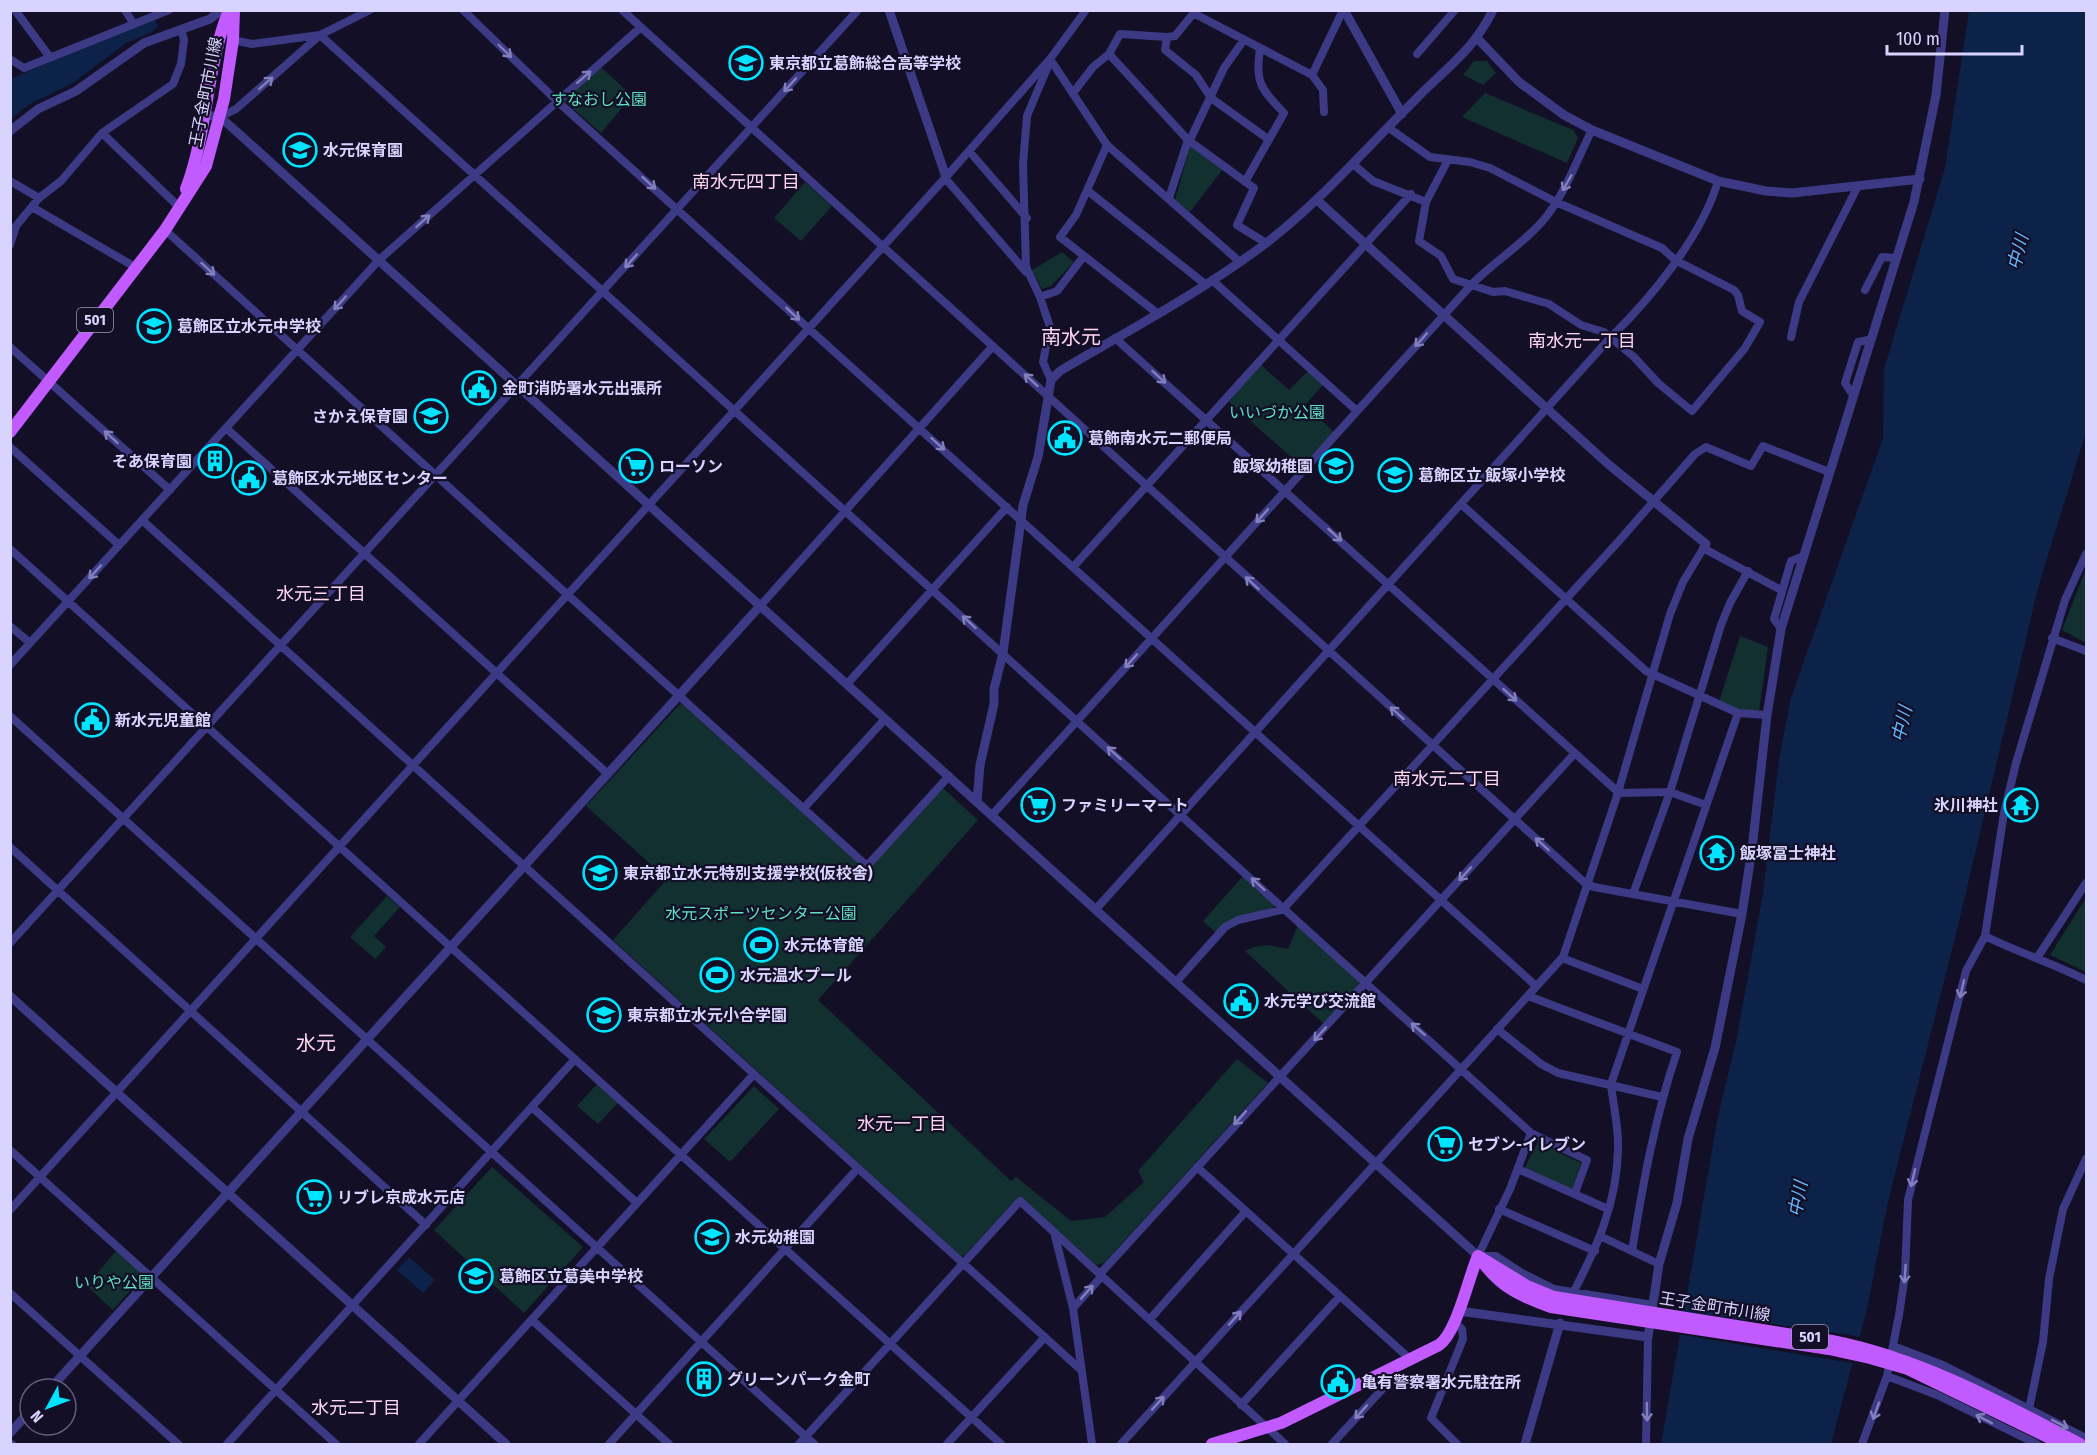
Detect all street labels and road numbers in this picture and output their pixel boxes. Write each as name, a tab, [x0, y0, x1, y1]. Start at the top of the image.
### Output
street label: 王子金町市川線	[185, 35, 226, 149]
road number: 501	[77, 308, 113, 332]
street label: 王子金町市川線	[1658, 1288, 1772, 1325]
road number: 501	[1792, 1325, 1828, 1349]

